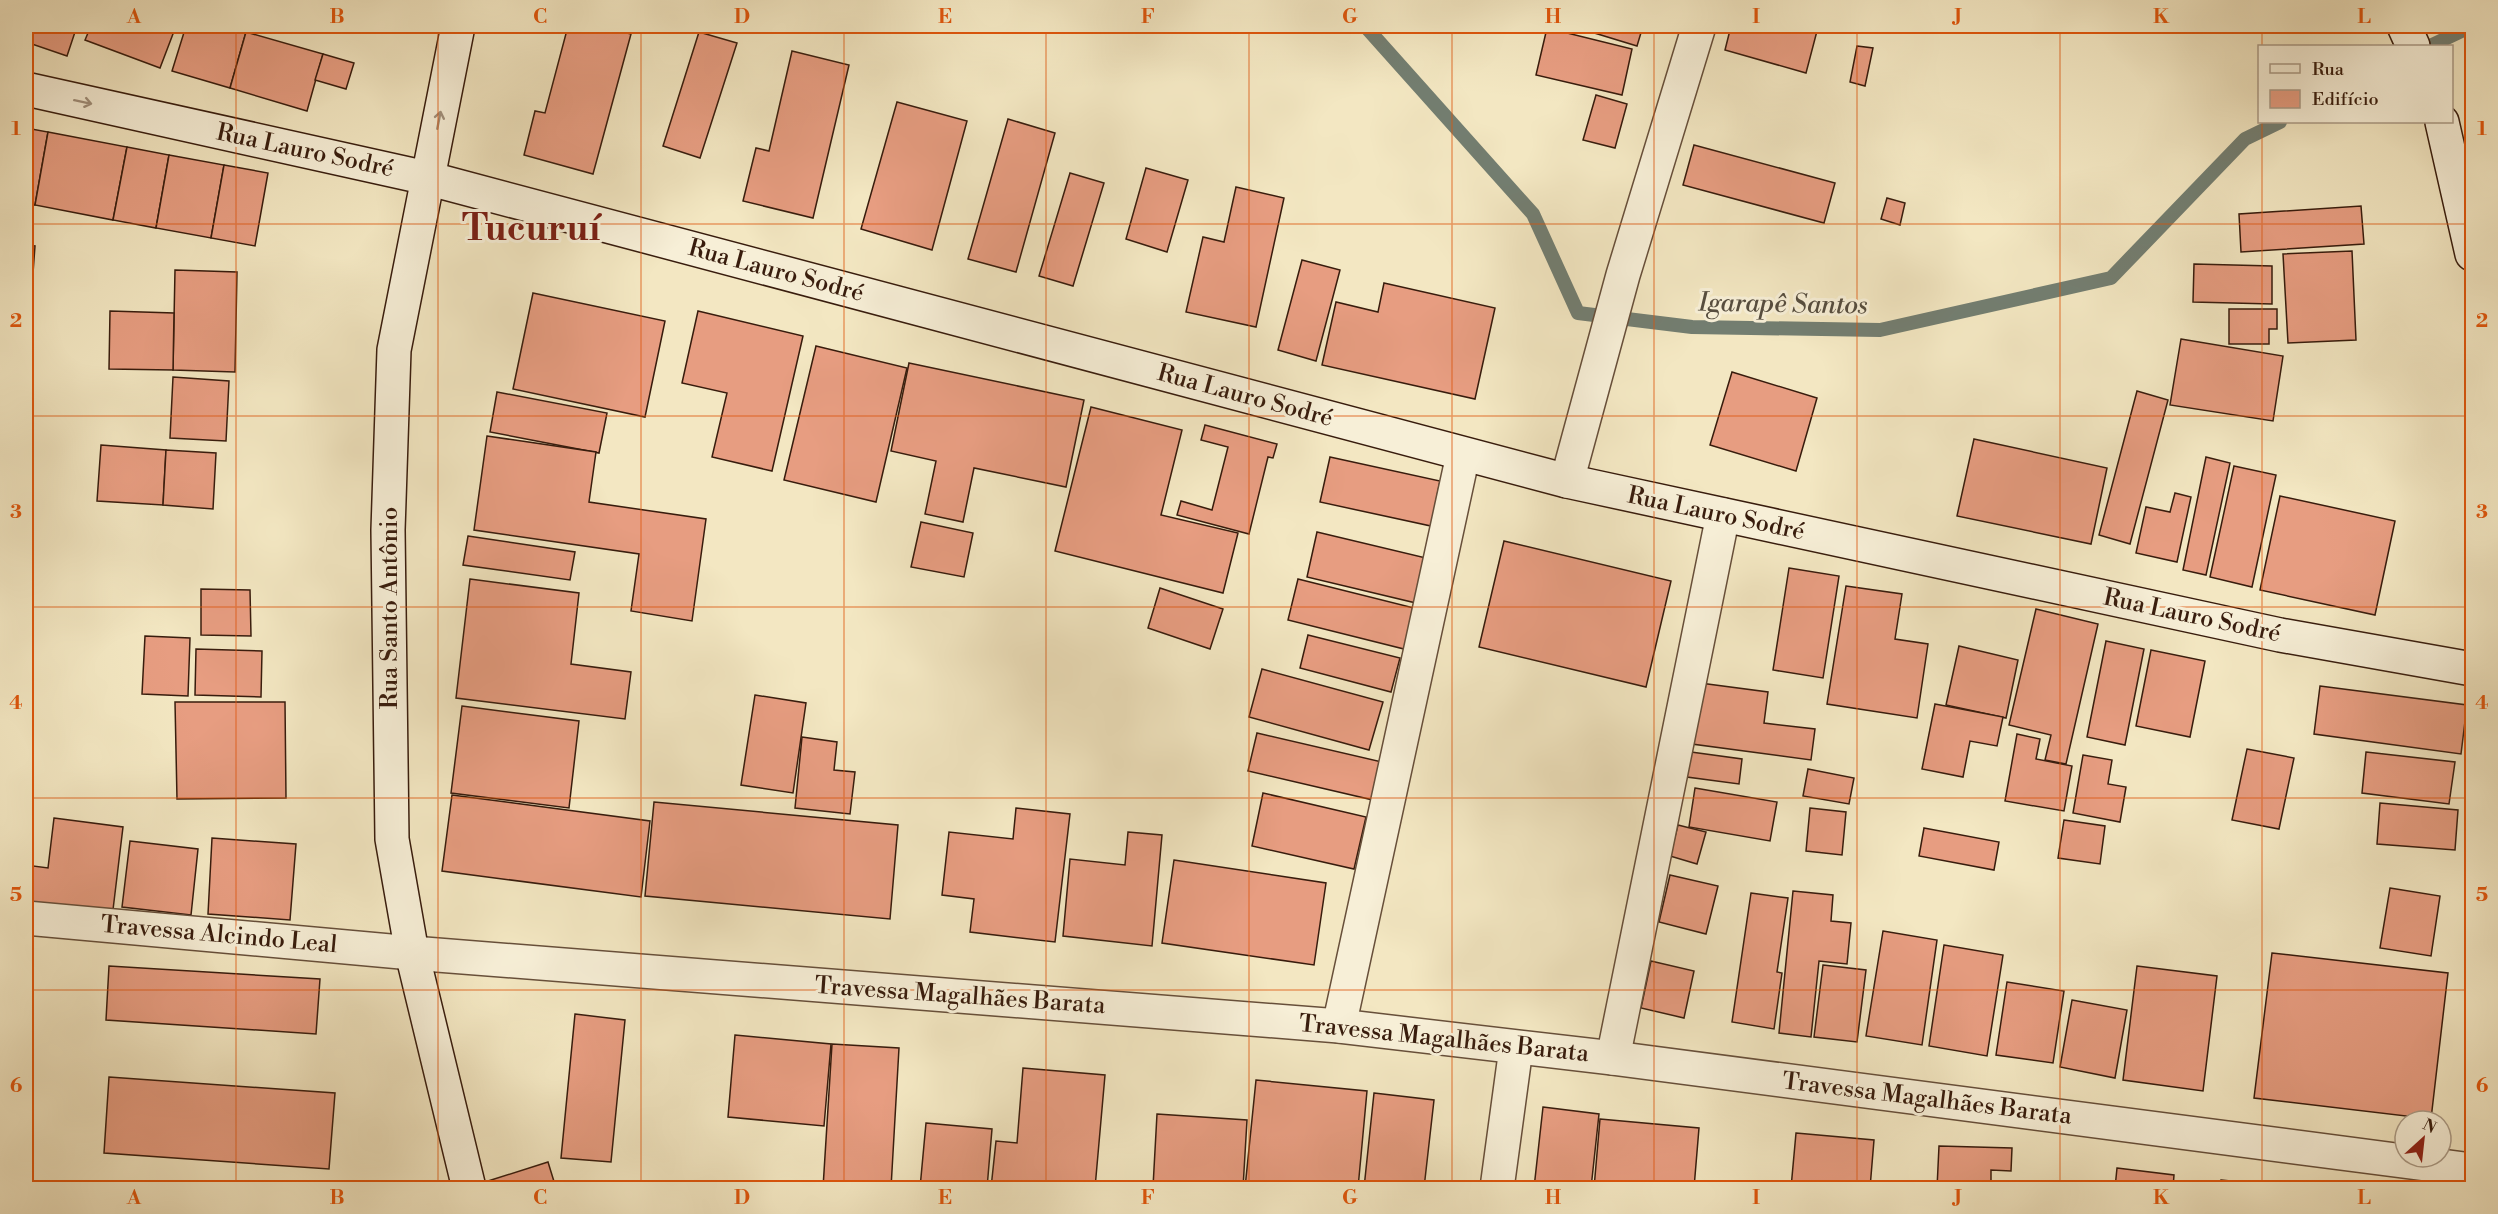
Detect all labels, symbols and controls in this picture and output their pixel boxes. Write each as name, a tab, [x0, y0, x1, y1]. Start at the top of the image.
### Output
text: A	[126, 5, 142, 30]
text: B	[329, 5, 345, 30]
text: C	[533, 5, 547, 30]
text: D	[734, 5, 750, 30]
text: E	[938, 5, 952, 30]
text: F	[1141, 5, 1155, 30]
text: G	[1342, 5, 1358, 30]
text: H	[1545, 5, 1562, 30]
text: I	[1752, 5, 1760, 30]
text: J	[1951, 5, 1962, 30]
text: K	[2153, 5, 2170, 30]
text: L	[2357, 5, 2371, 30]
legend	[2258, 45, 2453, 123]
text: Rua	[2312, 58, 2345, 81]
text: Edifício	[2312, 88, 2379, 111]
one-way arrow	[73, 96, 92, 108]
one-way arrow	[434, 111, 445, 131]
text: 1	[11, 117, 21, 142]
text: 1	[2477, 117, 2487, 142]
street label: Rua Lauro Sodré	[213, 118, 397, 184]
district label: Tucuruí	[462, 207, 603, 252]
street label: Rua Lauro Sodré	[685, 233, 867, 309]
water label: Igarapê Santos	[1697, 287, 1868, 321]
text: 2	[10, 309, 22, 334]
text: 2	[2476, 309, 2488, 334]
street label: Rua Lauro Sodré	[1154, 358, 1336, 434]
street label: Rua Lauro Sodré	[1624, 481, 1808, 547]
text: 3	[10, 500, 22, 525]
text: 3	[2476, 500, 2488, 525]
street label: Rua Santo Antônio	[375, 507, 405, 709]
street label: Rua Lauro Sodré	[2100, 583, 2284, 649]
text: 4	[9, 691, 23, 716]
text: 4	[2475, 691, 2489, 716]
text: 5	[10, 883, 22, 908]
text: 5	[2476, 883, 2488, 908]
street label: Travessa Alcindo Leal	[100, 910, 338, 960]
street label: Travessa Magalhães Barata	[814, 971, 1107, 1021]
street label: Travessa Magalhães Barata	[1298, 1009, 1591, 1069]
street label: Travessa Magalhães Barata	[1781, 1066, 2074, 1132]
text: 6	[10, 1074, 23, 1099]
text: 6	[2476, 1074, 2489, 1099]
north arrow	[2393, 1109, 2453, 1169]
text: N	[2419, 1115, 2440, 1138]
text: A	[126, 1186, 142, 1211]
text: B	[329, 1186, 345, 1211]
text: C	[533, 1186, 547, 1211]
text: D	[734, 1186, 750, 1211]
text: E	[938, 1186, 952, 1211]
text: F	[1141, 1186, 1155, 1211]
text: G	[1342, 1186, 1358, 1211]
text: H	[1545, 1186, 1562, 1211]
text: I	[1752, 1186, 1760, 1211]
text: J	[1951, 1186, 1962, 1211]
text: K	[2153, 1186, 2170, 1211]
text: L	[2357, 1186, 2371, 1211]

